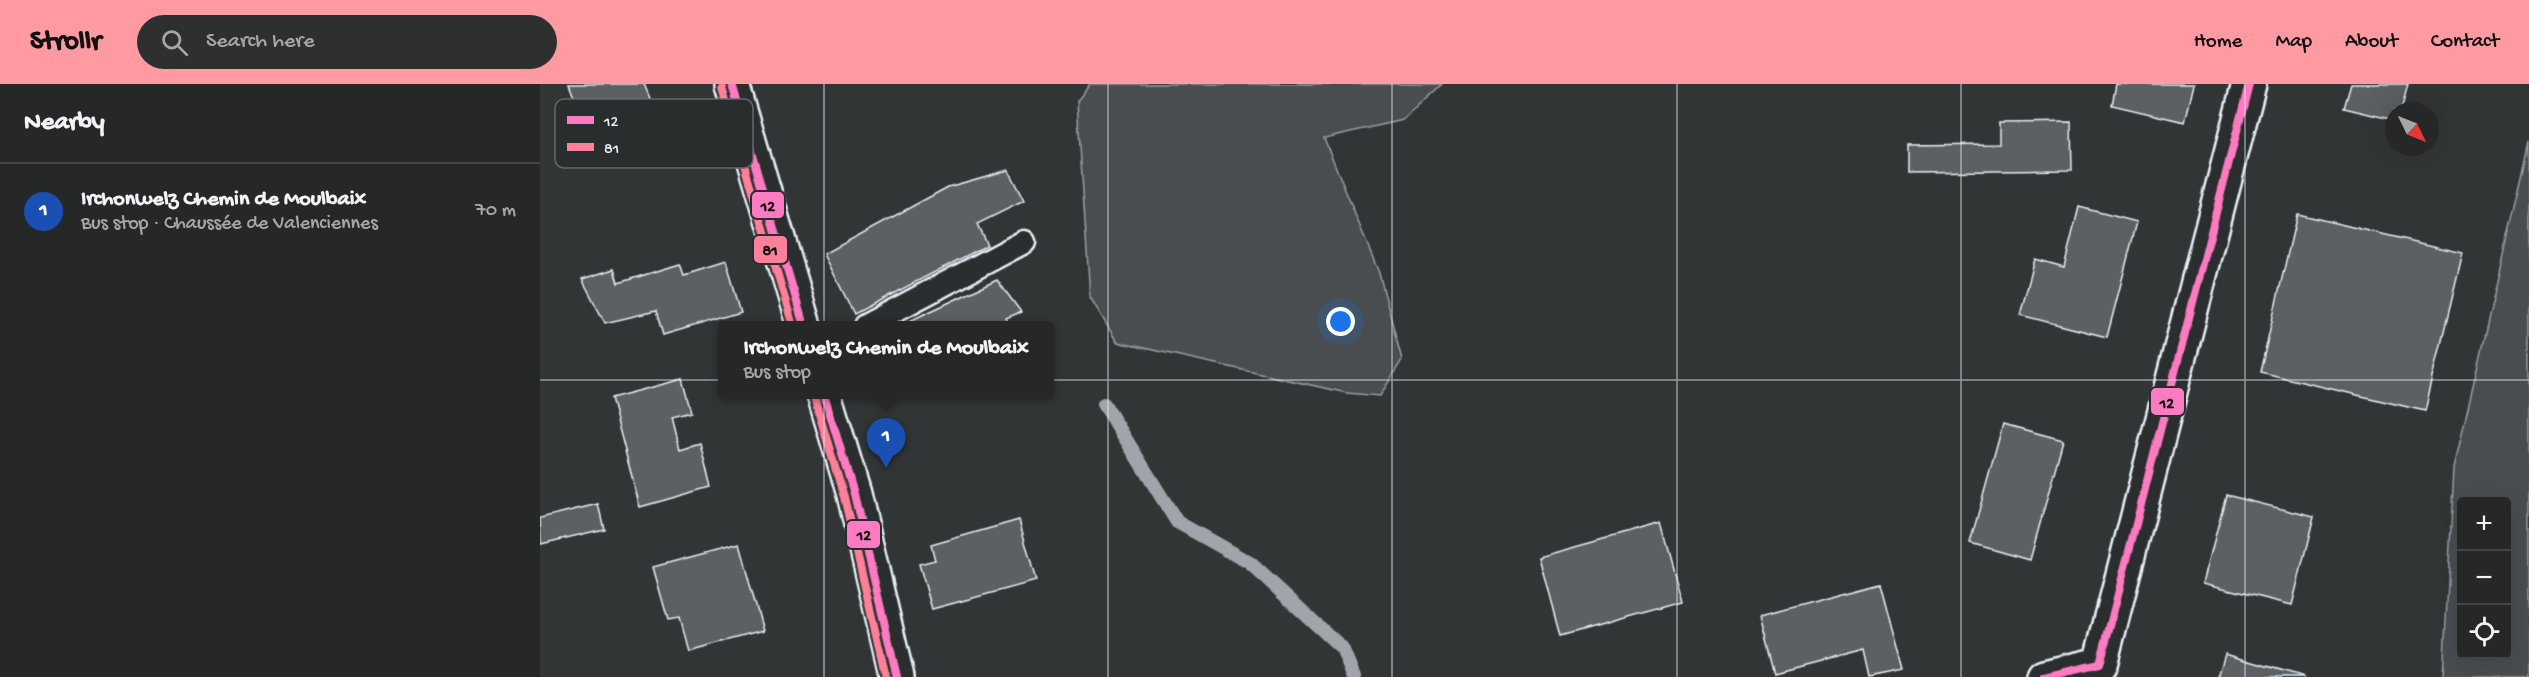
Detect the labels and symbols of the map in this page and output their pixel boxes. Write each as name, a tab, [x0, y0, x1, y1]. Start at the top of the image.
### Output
legend	[555, 99, 753, 168]
north arrow	[2385, 102, 2439, 156]
text: 12	[603, 114, 618, 133]
text: 81	[604, 141, 619, 160]
line badge: 12	[751, 191, 785, 219]
text: 12	[760, 199, 775, 218]
line badge: 81	[753, 235, 788, 264]
text: 81	[762, 243, 778, 262]
your location	[1326, 307, 1355, 336]
line badge: 12	[2150, 387, 2185, 416]
text: 12	[2159, 396, 2174, 415]
pin: 1	[866, 418, 906, 468]
line badge: 12	[846, 520, 881, 549]
text: 12	[856, 528, 871, 547]

